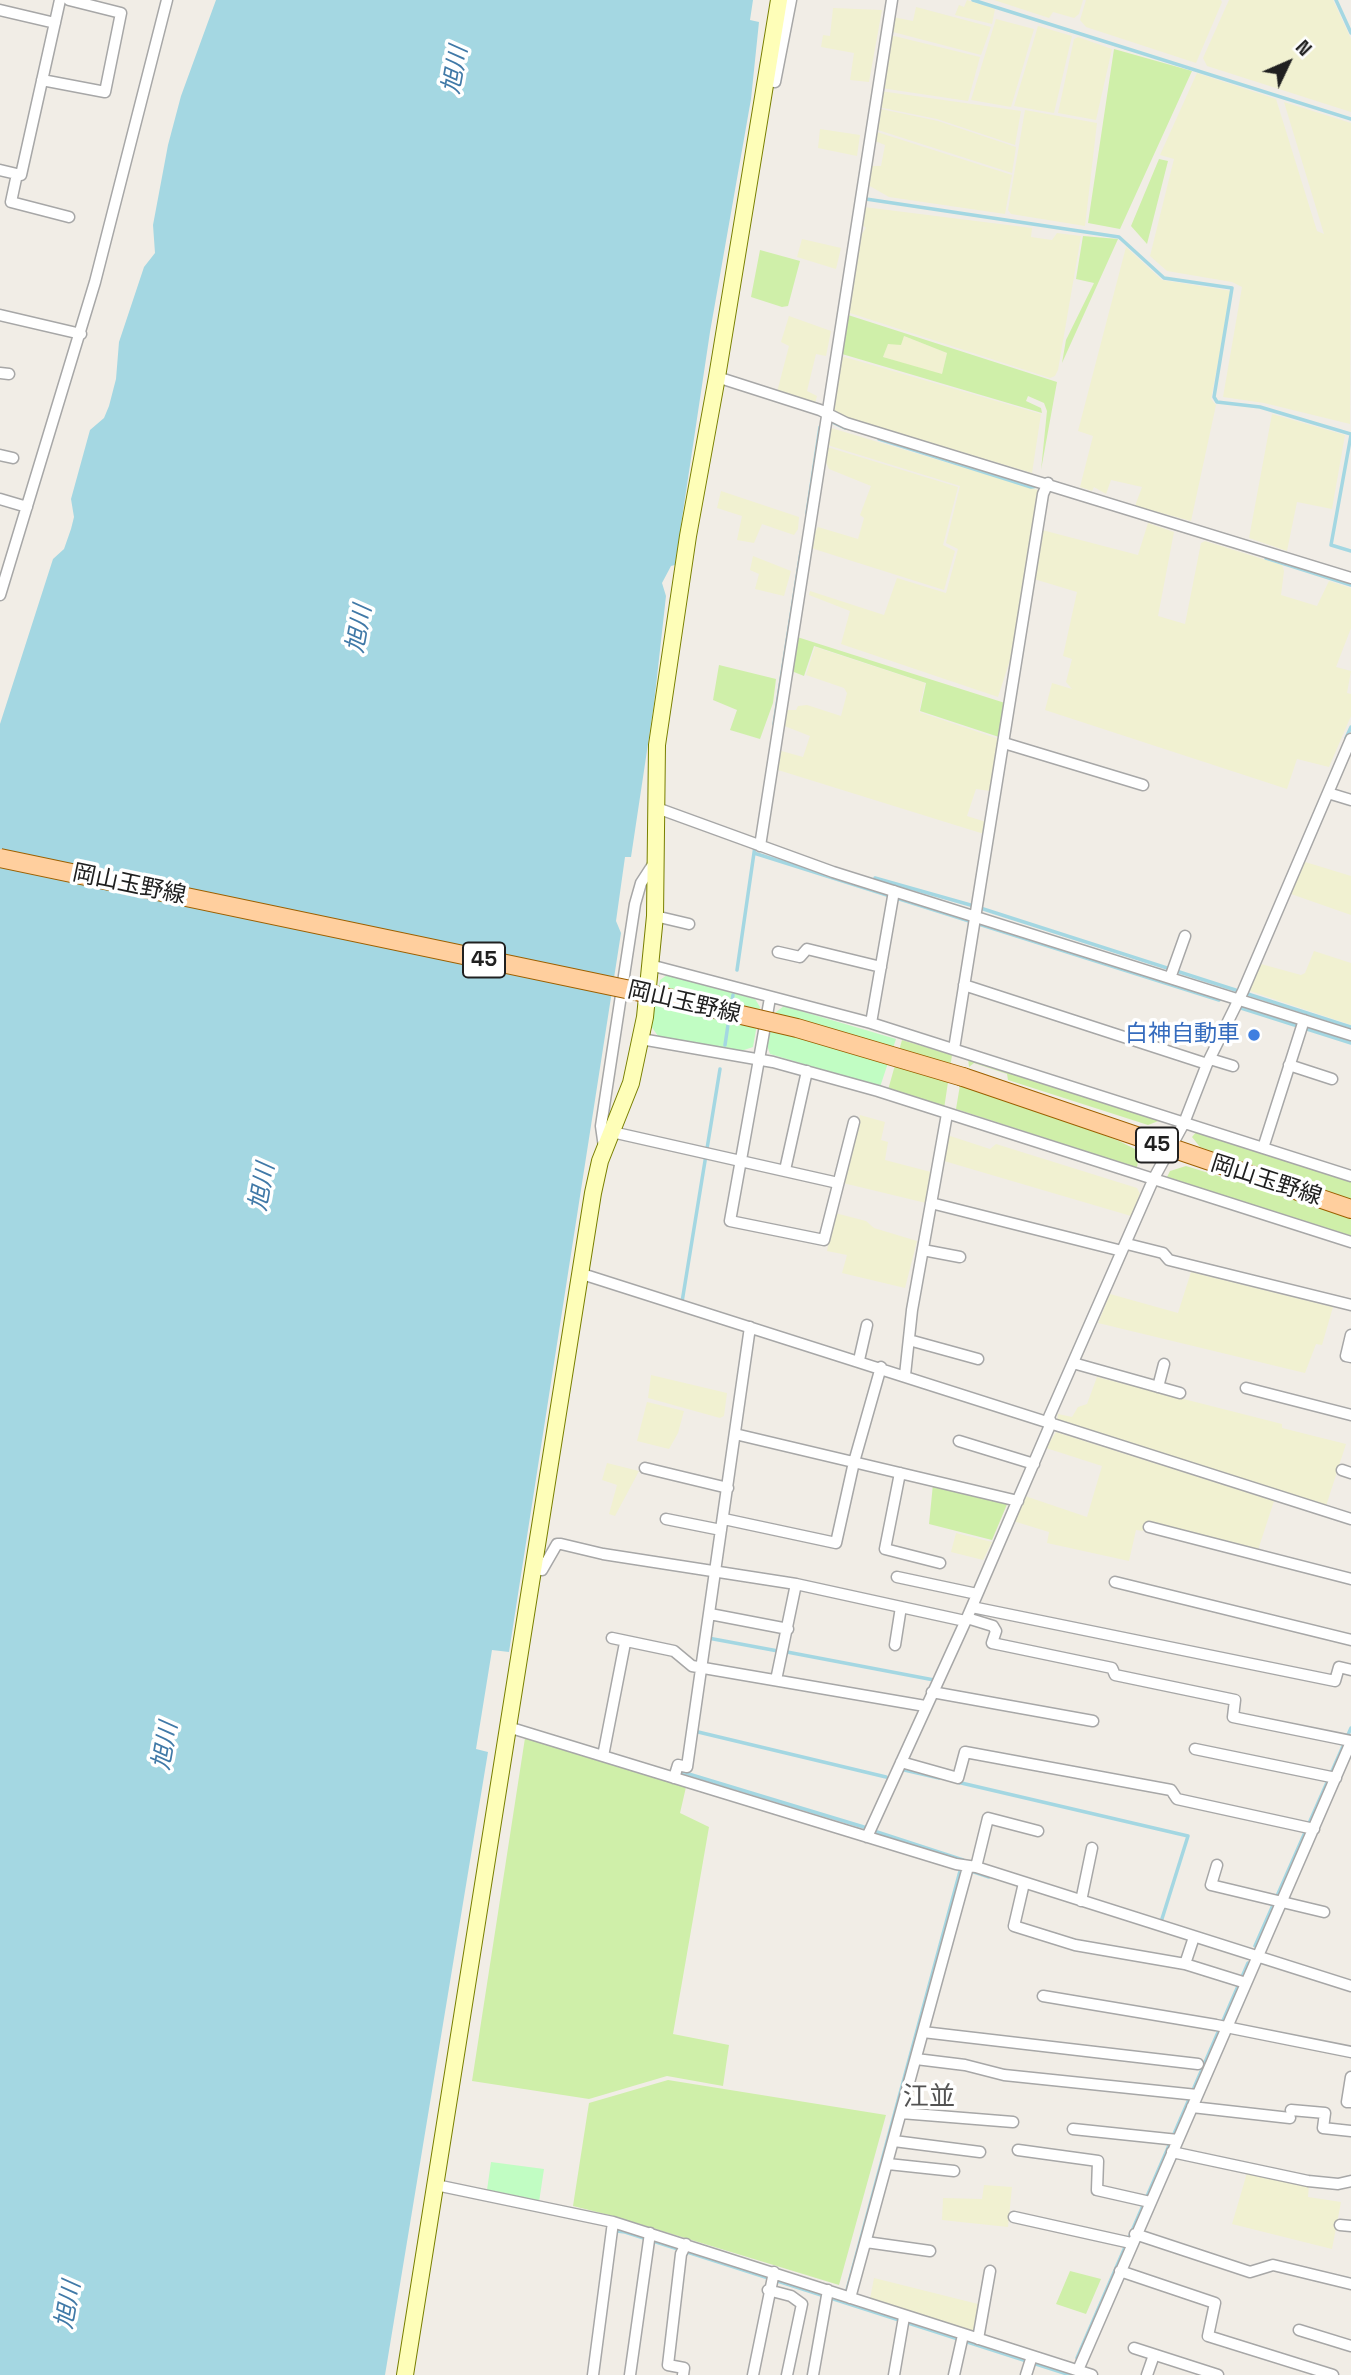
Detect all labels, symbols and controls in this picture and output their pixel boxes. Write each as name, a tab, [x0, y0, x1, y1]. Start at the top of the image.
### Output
north arrow	[1253, 28, 1323, 98]
text: N	[1290, 35, 1317, 61]
water label: 旭川	[438, 44, 474, 96]
water label: 旭川	[342, 603, 378, 655]
street label: 岡山玉野線	[70, 860, 188, 910]
road number: 45	[463, 942, 505, 978]
street label: 岡山玉野線	[625, 977, 743, 1029]
place label: 白神自動車	[1125, 1021, 1240, 1049]
marker: 白神自動車	[1246, 1027, 1262, 1043]
road number: 45	[1136, 1128, 1178, 1162]
street label: 岡山玉野線	[1207, 1150, 1325, 1212]
water label: 旭川	[245, 1161, 281, 1213]
water label: 旭川	[148, 1720, 184, 1772]
district label: 江並	[903, 2082, 955, 2114]
water label: 旭川	[51, 2279, 87, 2331]

